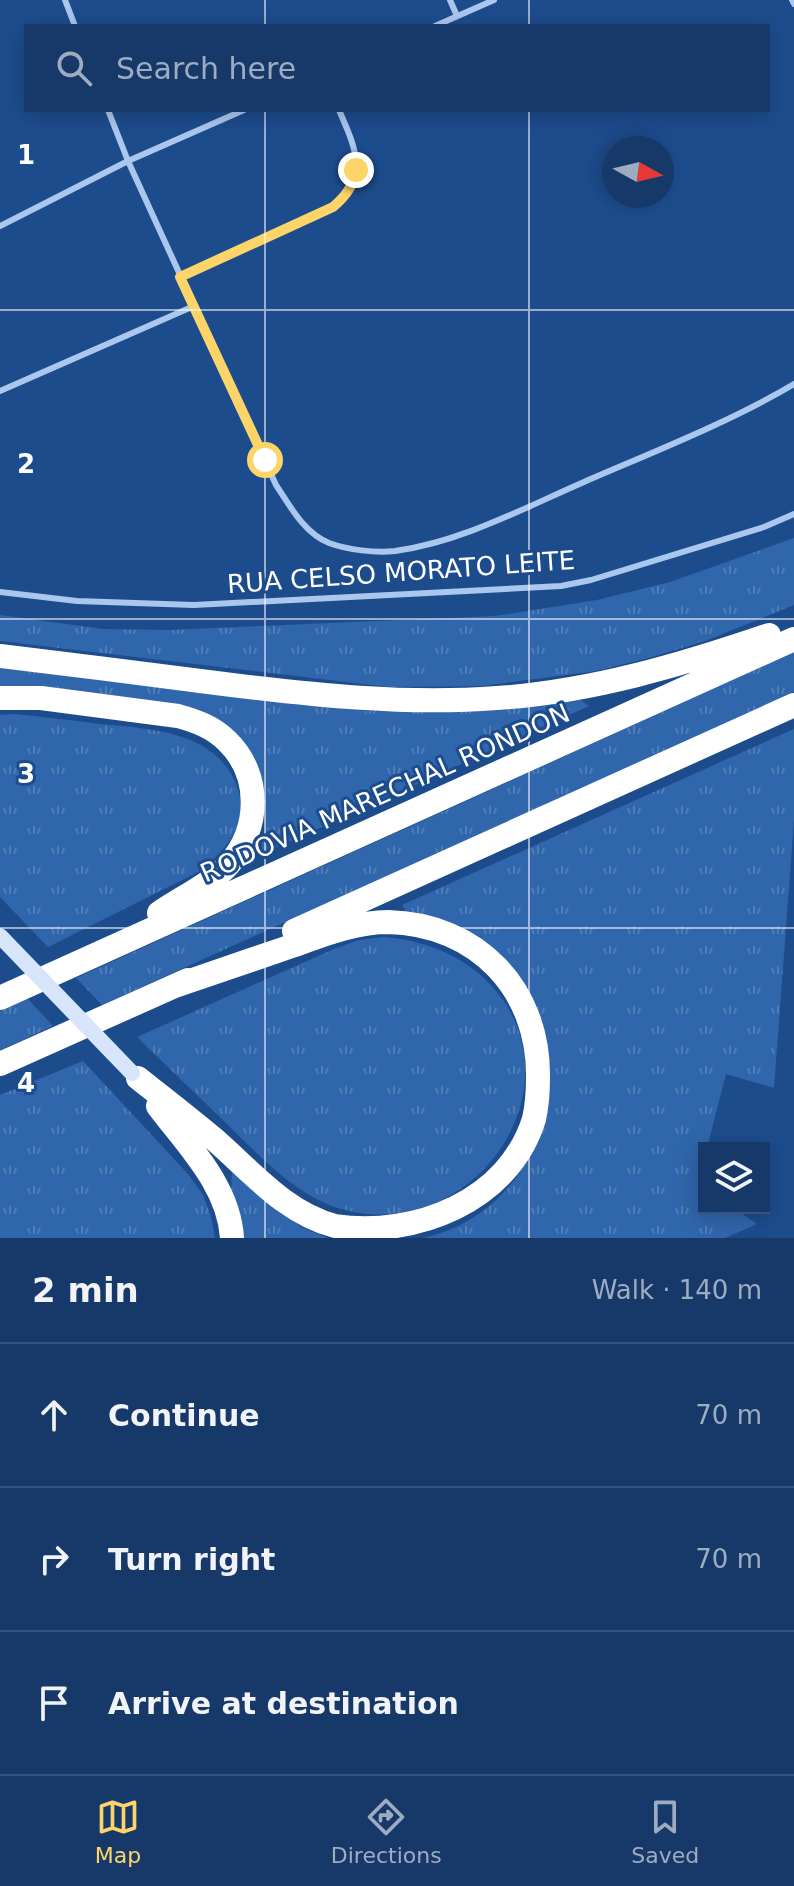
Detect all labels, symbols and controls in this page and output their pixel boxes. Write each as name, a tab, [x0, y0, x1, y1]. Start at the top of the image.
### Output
search box	[24, 24, 770, 112]
icon: search	[52, 46, 96, 90]
text: Search here	[116, 51, 296, 86]
north arrow	[602, 136, 674, 208]
text: 1	[17, 140, 35, 170]
route end	[338, 152, 374, 188]
route start	[247, 442, 283, 478]
text: 2	[17, 449, 35, 479]
street label: RUA CELSO MORATO LEITE	[226, 545, 576, 599]
street label: RODOVIA MARECHAL RONDON	[196, 698, 574, 888]
text: 3	[17, 759, 35, 789]
text: 4	[17, 1068, 35, 1098]
map controls	[698, 1142, 770, 1214]
button: layers	[698, 1142, 770, 1214]
text: 2 min	[32, 1270, 139, 1310]
text: Walk · 140 m	[592, 1275, 762, 1305]
icon: ahead	[32, 1393, 76, 1437]
text: Continue	[108, 1398, 260, 1433]
text: 70 m	[695, 1400, 762, 1430]
icon: right	[32, 1537, 76, 1581]
text: Turn right	[108, 1542, 275, 1577]
text: 70 m	[695, 1544, 762, 1574]
icon: arrive	[32, 1681, 76, 1725]
text: Arrive at destination	[108, 1686, 459, 1721]
tab: Map	[95, 1795, 141, 1868]
tab: Directions	[331, 1795, 442, 1868]
tab: Saved	[631, 1795, 699, 1868]

